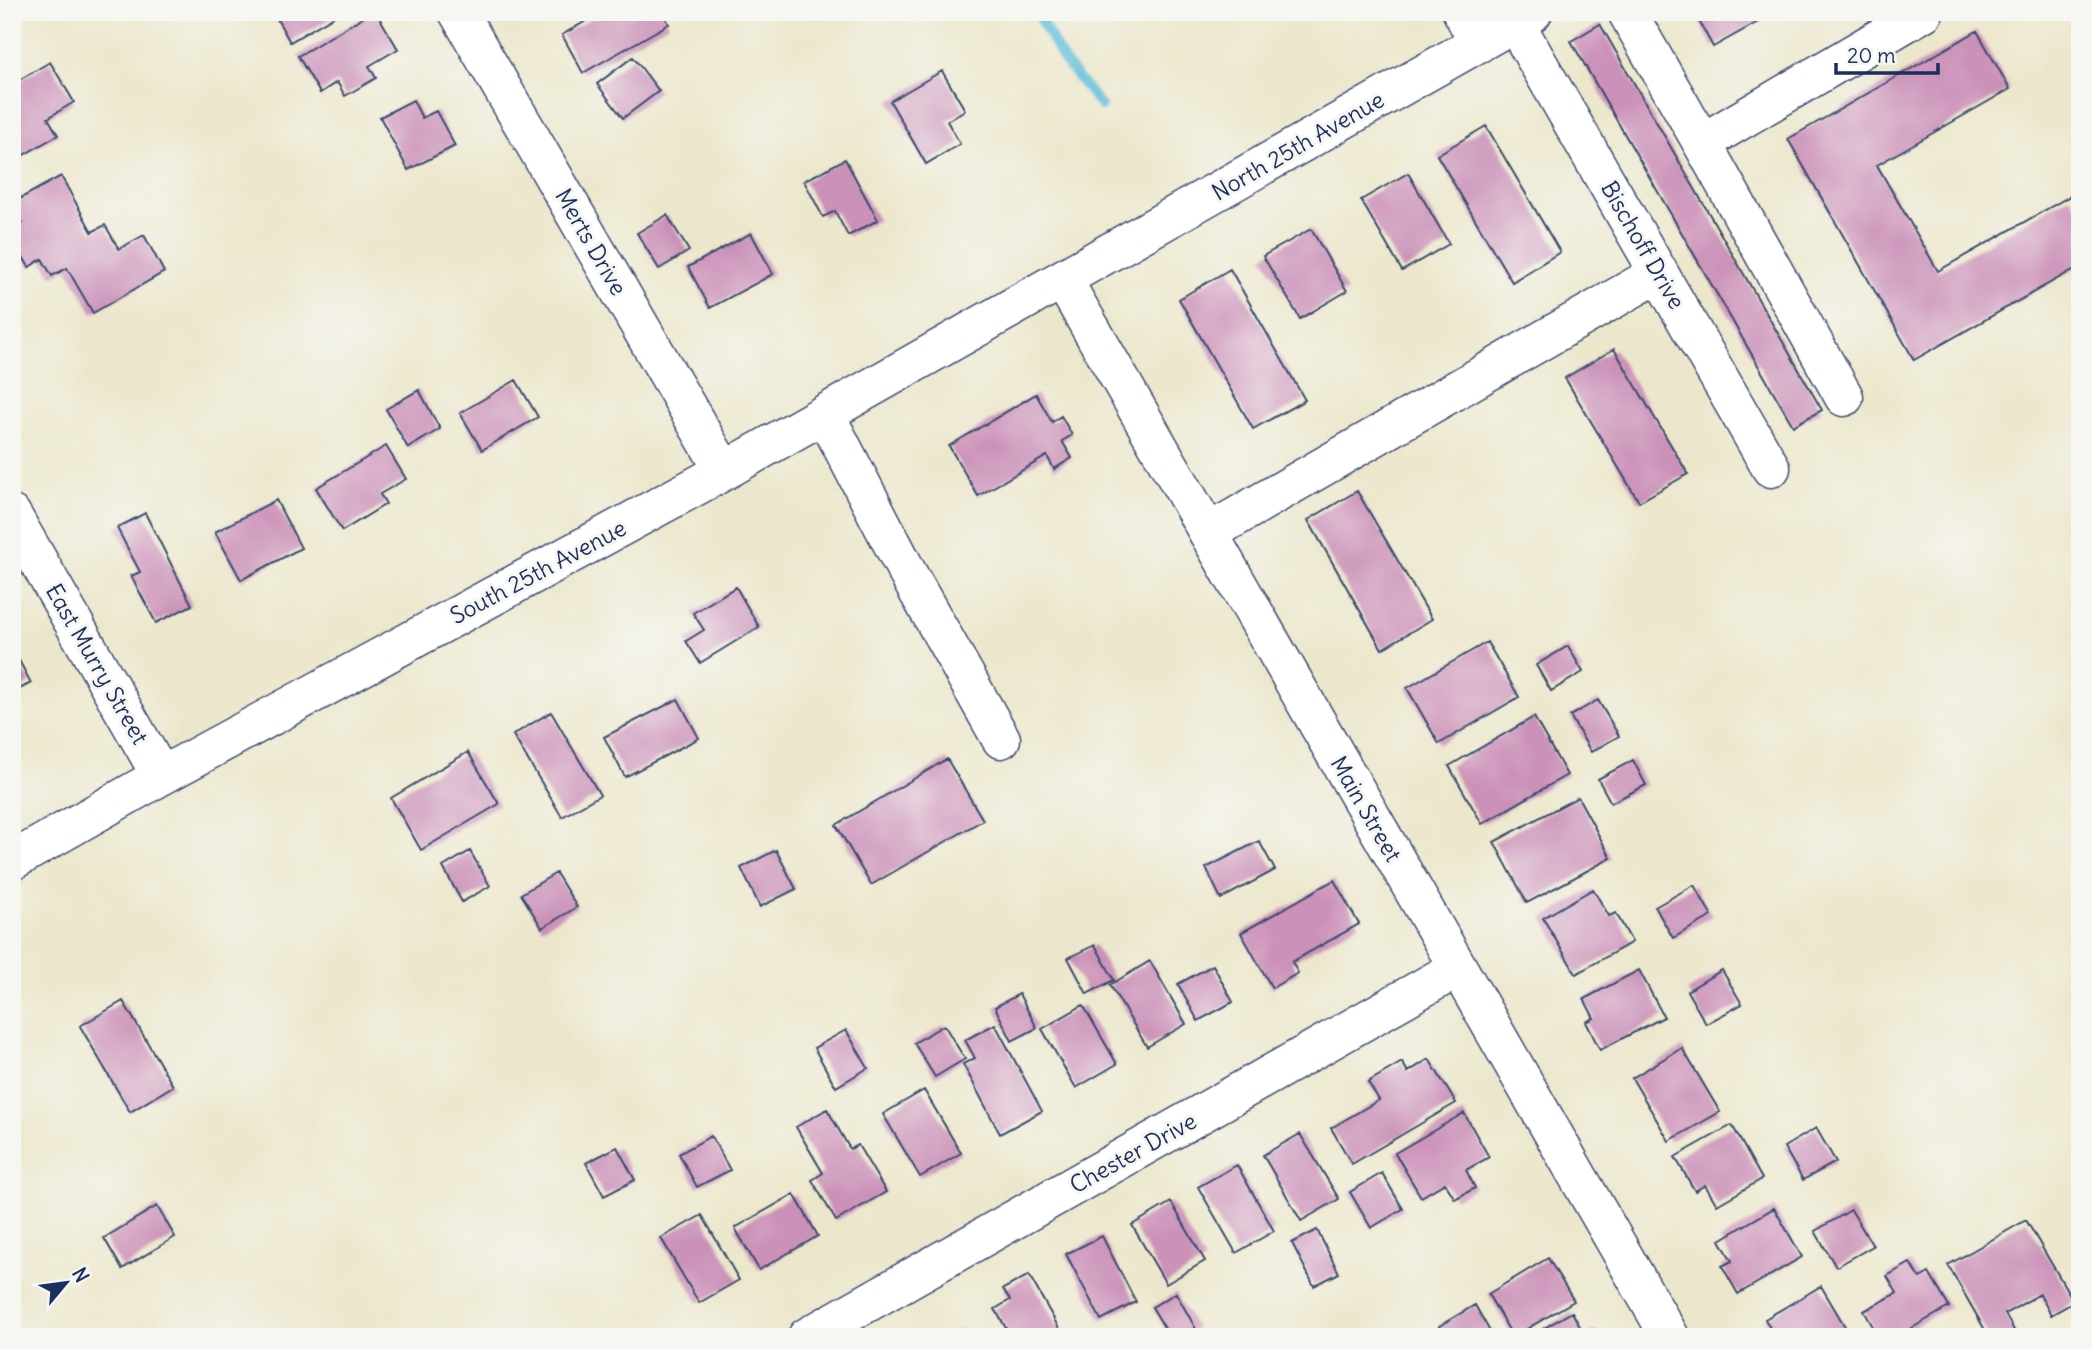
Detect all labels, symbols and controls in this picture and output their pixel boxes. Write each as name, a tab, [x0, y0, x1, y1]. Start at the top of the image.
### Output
scale bar	[1836, 32, 1938, 76]
text: 20 m	[1847, 42, 1896, 69]
street label: North 25th Avenue	[1207, 85, 1389, 207]
street label: Bischoff Drive	[1595, 175, 1692, 314]
street label: Merts Drive	[549, 183, 634, 300]
street label: South 25th Avenue	[445, 513, 631, 630]
street label: East Murry Street	[40, 578, 155, 749]
street label: Main Street	[1325, 751, 1408, 867]
street label: Chester Drive	[1064, 1106, 1201, 1199]
north arrow	[32, 1248, 102, 1318]
text: N	[67, 1263, 95, 1286]

